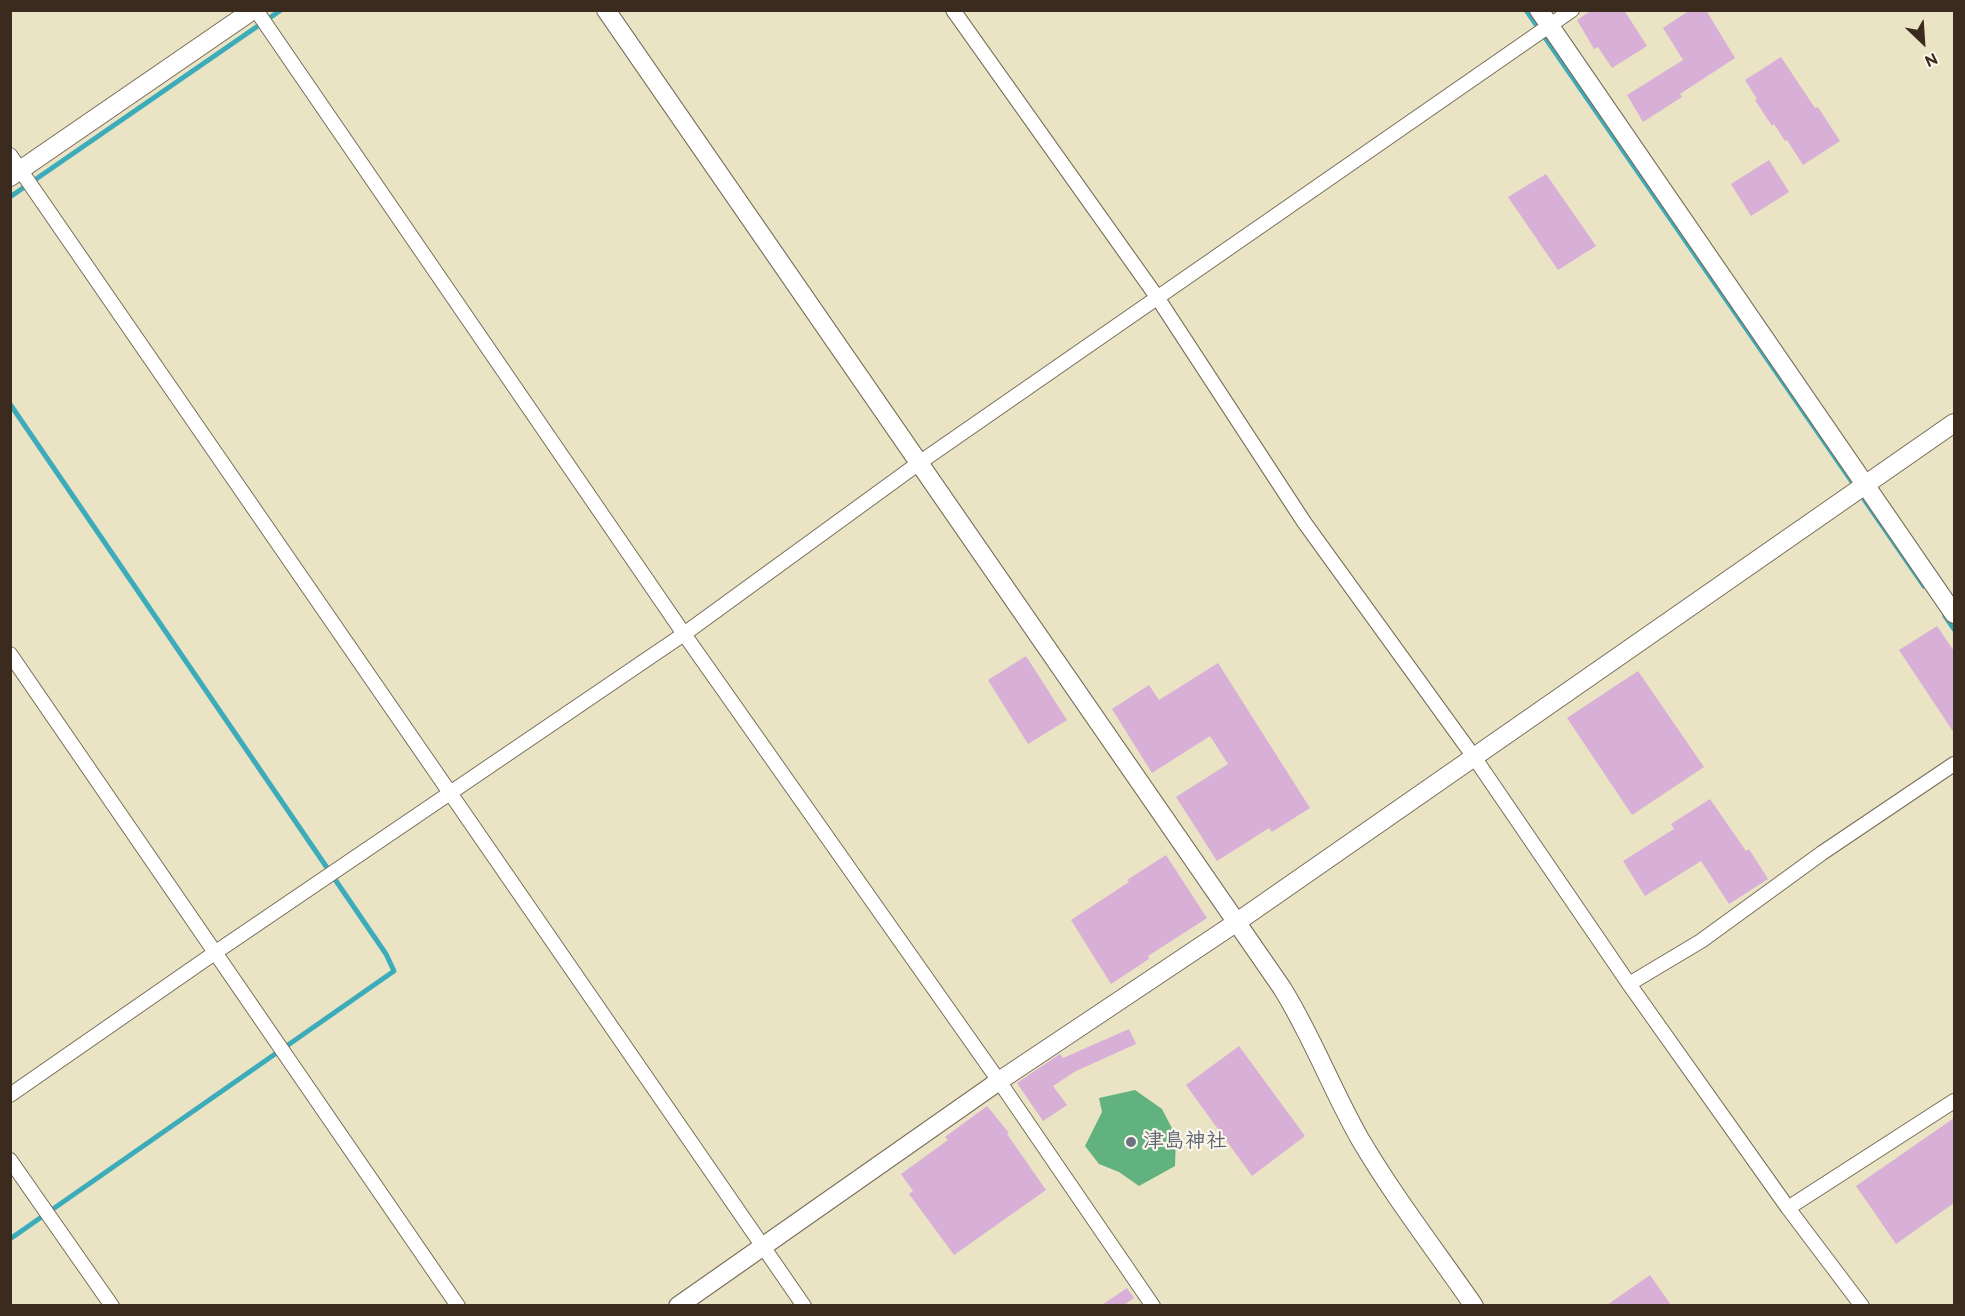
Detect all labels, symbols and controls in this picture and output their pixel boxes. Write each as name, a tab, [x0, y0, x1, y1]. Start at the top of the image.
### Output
north arrow	[1893, 12, 1953, 72]
text: N	[1921, 48, 1940, 70]
place label: 津島神社	[1143, 1129, 1227, 1155]
marker: 津島神社	[1124, 1135, 1138, 1149]

